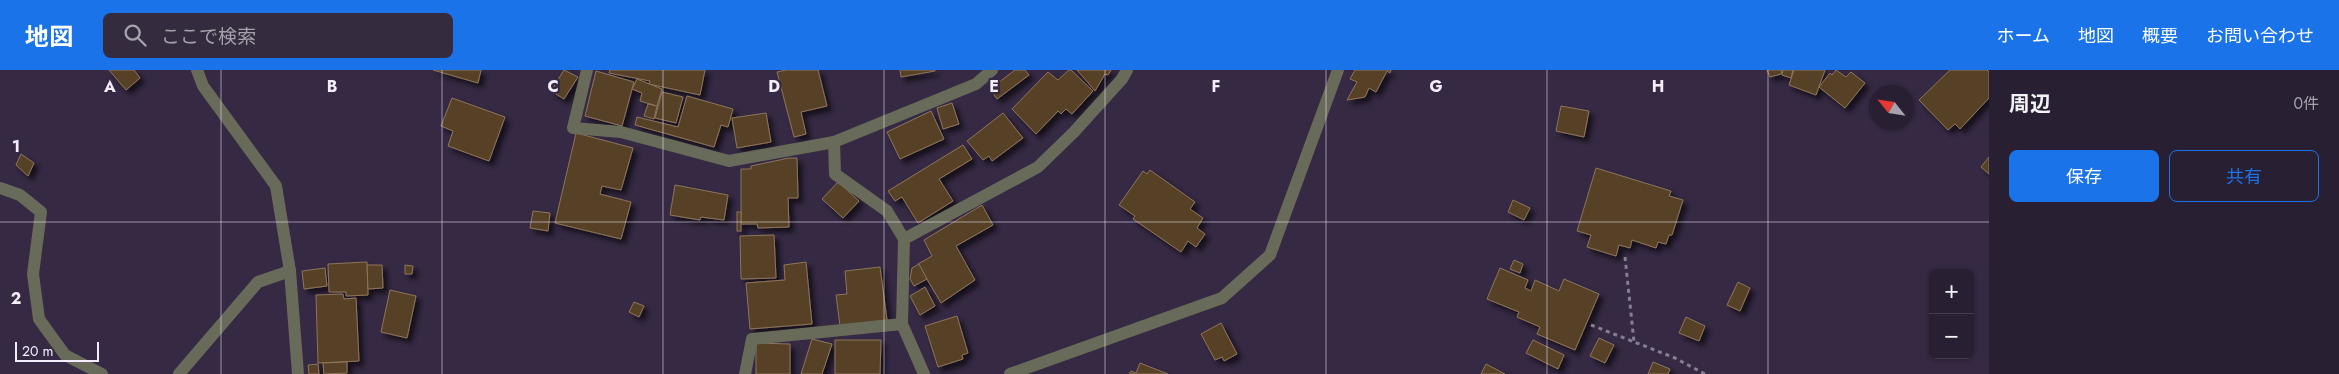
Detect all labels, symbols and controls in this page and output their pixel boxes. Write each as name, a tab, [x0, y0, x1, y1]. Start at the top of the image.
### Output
search box	[103, 13, 453, 58]
text: 地図	[25, 19, 73, 54]
icon: search	[121, 21, 149, 49]
text: ここで検索	[161, 23, 256, 50]
text: ホーム	[1997, 23, 2050, 49]
text: 地図	[2078, 23, 2114, 49]
text: 概要	[2142, 23, 2178, 49]
text: お問い合わせ	[2206, 23, 2314, 49]
text: A	[103, 75, 116, 98]
text: B	[327, 75, 337, 98]
text: C	[547, 75, 559, 98]
text: D	[768, 75, 780, 98]
text: E	[989, 75, 999, 98]
text: F	[1212, 75, 1220, 98]
text: G	[1429, 75, 1443, 98]
text: H	[1652, 75, 1664, 98]
north arrow	[1869, 85, 1914, 130]
text: 周辺	[2009, 89, 2051, 119]
text: 0件	[2293, 92, 2319, 115]
text: 1	[12, 135, 20, 158]
button: 保存	[2009, 150, 2159, 202]
button: 共有	[2169, 150, 2319, 202]
map controls	[1929, 269, 1974, 359]
button: +	[1929, 269, 1974, 314]
text: 2	[11, 287, 21, 310]
button: −	[1929, 314, 1974, 359]
scale bar	[15, 339, 99, 362]
text: 20 m	[22, 341, 54, 361]

